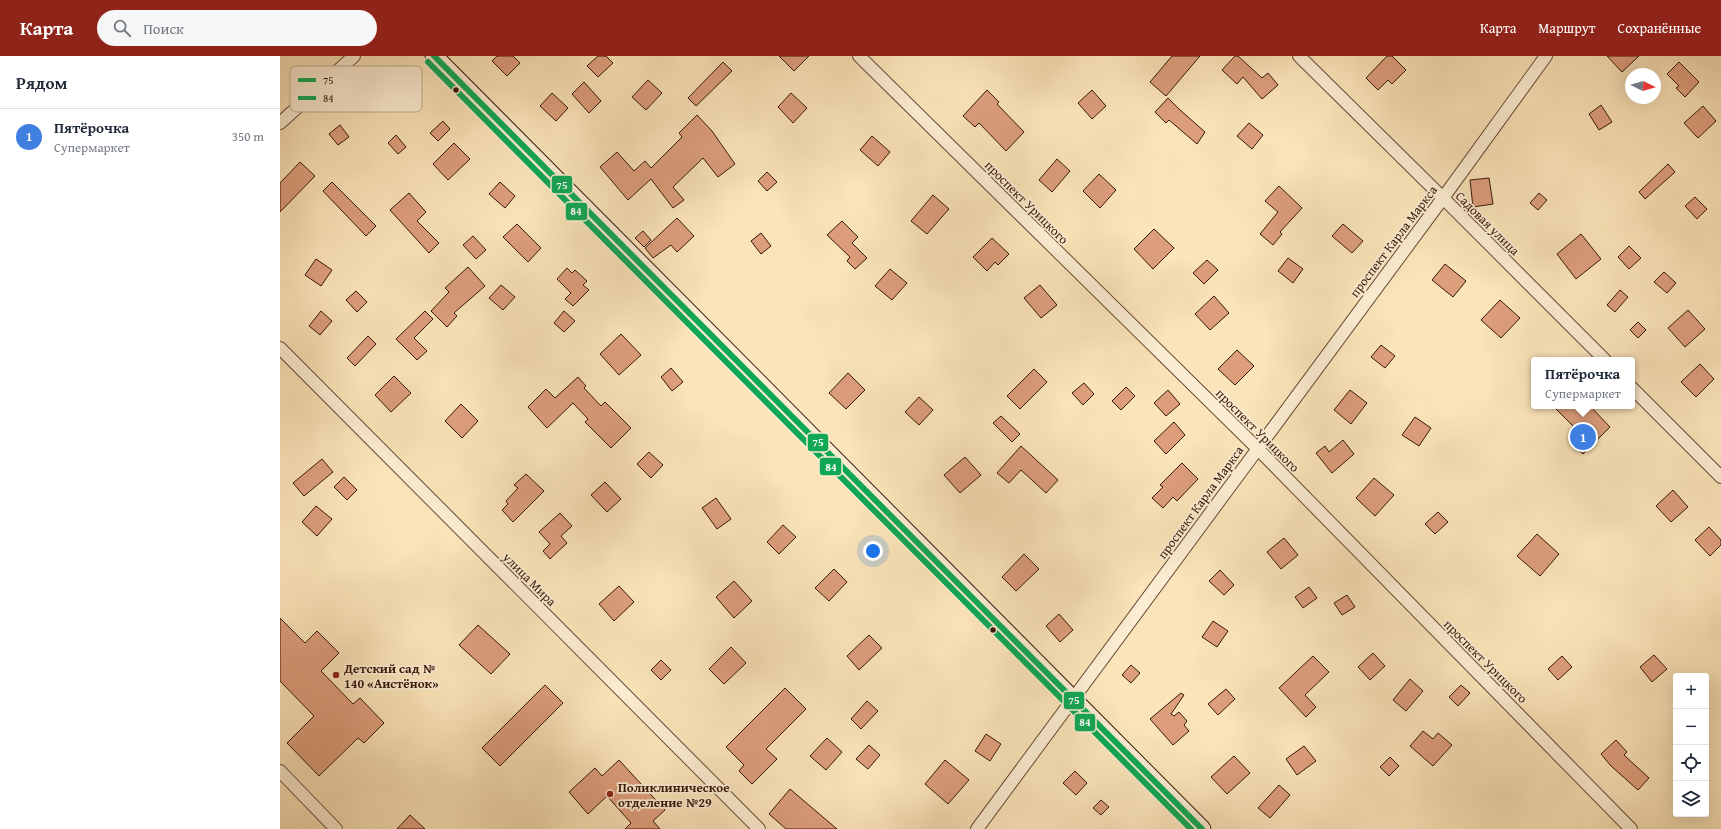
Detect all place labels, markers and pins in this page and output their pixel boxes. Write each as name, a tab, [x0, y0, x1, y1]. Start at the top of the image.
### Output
unlabelled marker	[451, 85, 461, 95]
pin: 1	[1570, 422, 1596, 452]
unlabelled marker	[988, 625, 998, 635]
place label: Детский сад № 140 «Аистёнок»	[343, 659, 439, 693]
marker: Детский сад № 140 «Аистёнок»	[331, 670, 341, 680]
place label: Поликлиническое отделение №29	[618, 778, 730, 812]
marker: Поликлиническое отделение №29	[605, 789, 615, 799]

